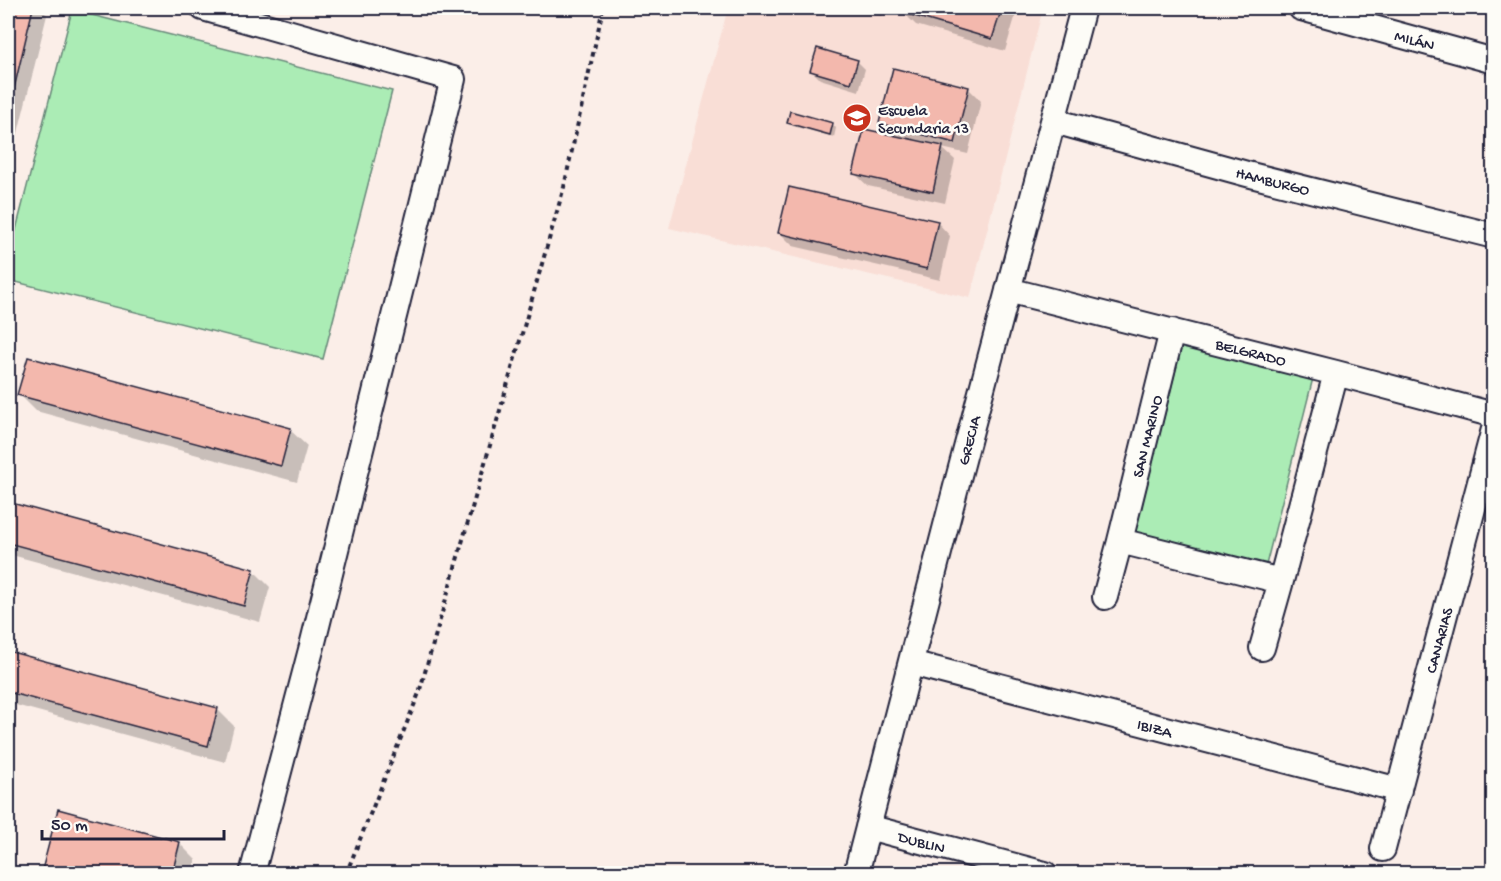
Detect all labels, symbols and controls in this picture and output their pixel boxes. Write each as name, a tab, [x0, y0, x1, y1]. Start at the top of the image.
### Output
street label: MILÁN	[1392, 27, 1436, 57]
school or university icon: Escuela Secundaria 13	[841, 102, 873, 134]
place label: Escuela Secundaria 13	[878, 103, 969, 140]
street label: HAMBURGO	[1233, 165, 1311, 202]
street label: BELGRADO	[1212, 336, 1288, 372]
street label: SAN MARINO	[1130, 393, 1169, 480]
street label: GRECIA	[956, 413, 987, 468]
street label: CANARIAS	[1424, 605, 1459, 676]
street label: IBIZA	[1134, 717, 1175, 745]
scale bar	[42, 803, 224, 841]
text: 50 m	[51, 816, 88, 837]
street label: DUBLIN	[894, 829, 947, 860]

